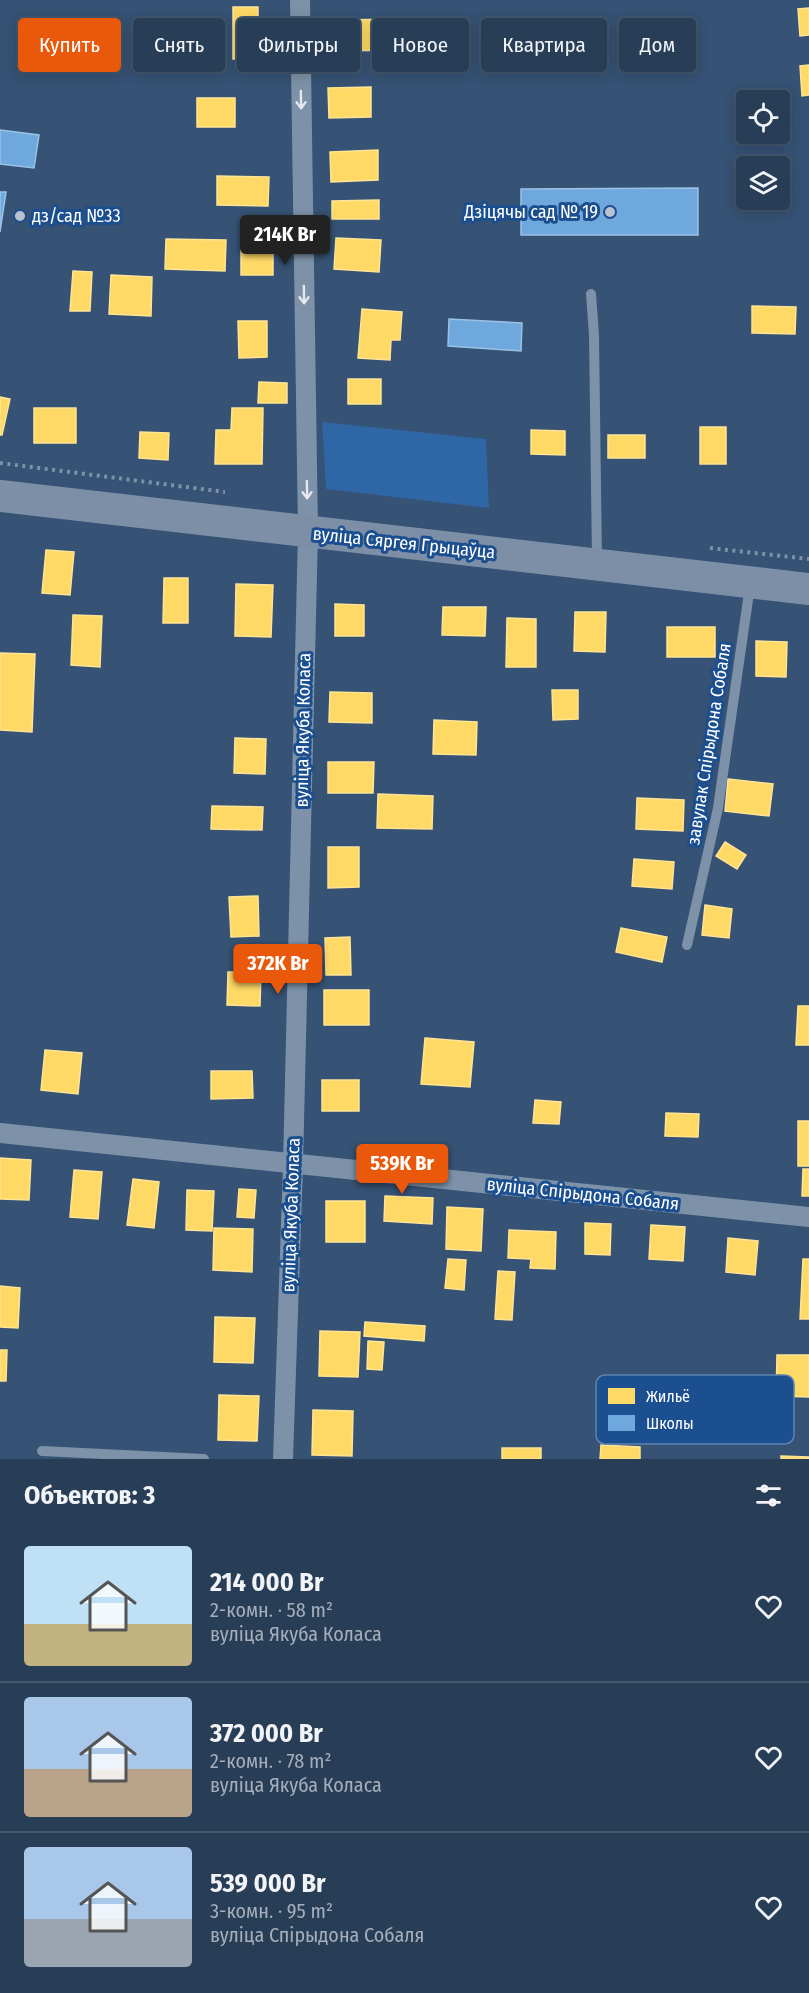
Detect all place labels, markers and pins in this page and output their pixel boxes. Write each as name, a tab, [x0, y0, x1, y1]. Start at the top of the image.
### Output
place label: Дзіцячы сад № 19	[463, 201, 598, 223]
place label: дз/сад №33	[32, 205, 121, 227]
marker: Дзіцячы сад № 19	[603, 205, 617, 219]
marker: дз/сад №33	[13, 209, 27, 223]
pin: 214K Br	[230, 215, 340, 266]
pin: 372K Br	[223, 944, 333, 995]
pin: 539K Br	[347, 1144, 457, 1195]

